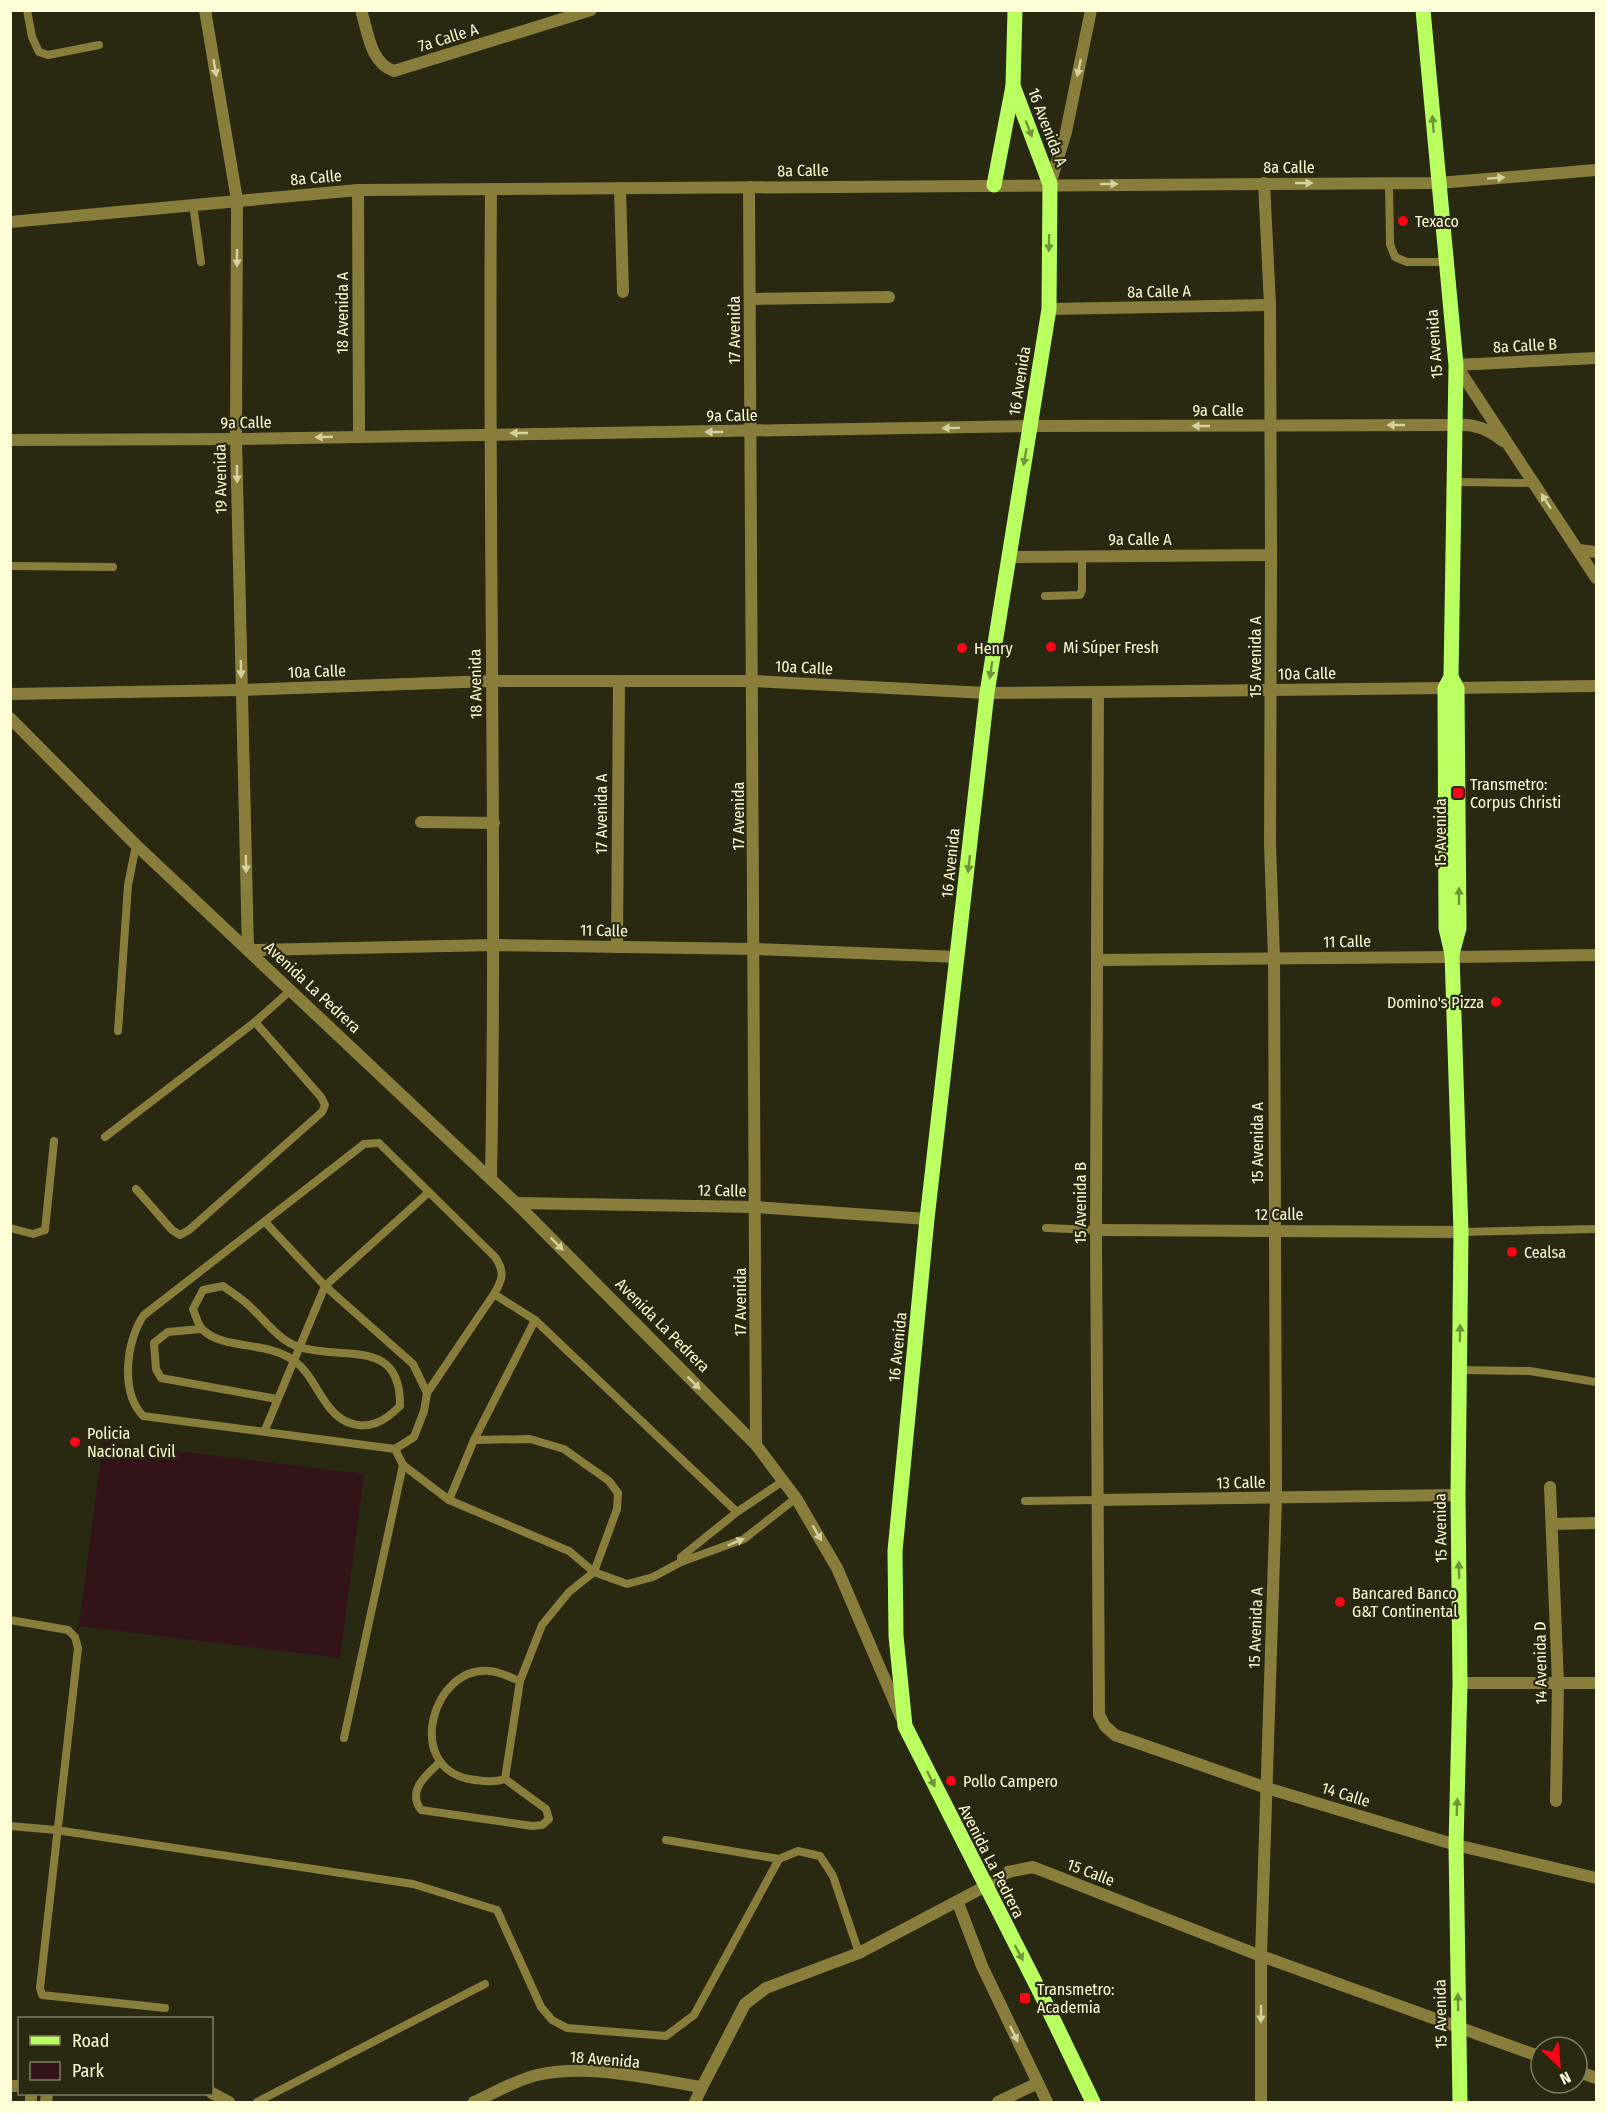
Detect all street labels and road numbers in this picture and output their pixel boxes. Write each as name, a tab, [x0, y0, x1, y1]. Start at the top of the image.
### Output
street label: 7a Calle A	[416, 19, 481, 56]
street label: 16 Avenida A	[1024, 85, 1071, 170]
street label: 8a Calle	[1263, 158, 1315, 177]
street label: 8a Calle	[777, 161, 829, 180]
street label: 8a Calle	[290, 166, 343, 189]
street label: 18 Avenida A	[333, 271, 352, 354]
street label: 8a Calle A	[1127, 281, 1192, 302]
street label: 17 Avenida	[725, 295, 744, 364]
street label: 15 Avenida	[1423, 308, 1446, 379]
street label: 8a Calle B	[1493, 334, 1558, 357]
street label: 16 Avenida	[1005, 345, 1034, 417]
street label: 9a Calle	[1192, 401, 1244, 420]
street label: 9a Calle	[706, 406, 758, 425]
street label: 9a Calle	[220, 413, 272, 432]
street label: 19 Avenida	[210, 444, 231, 514]
street label: 9a Calle A	[1108, 530, 1172, 549]
street label: 15 Avenida A	[1246, 616, 1265, 698]
street label: 18 Avenida	[465, 649, 486, 719]
street label: 10a Calle	[774, 656, 834, 679]
street label: 10a Calle	[288, 661, 346, 682]
street label: 10a Calle	[1278, 663, 1336, 684]
street label: 17 Avenida A	[592, 773, 611, 854]
street label: 17 Avenida	[729, 781, 748, 850]
street label: 15 Avenida	[1431, 798, 1450, 868]
street label: 16 Avenida	[937, 827, 964, 899]
street label: 11 Calle	[580, 921, 628, 940]
street label: 11 Calle	[1323, 932, 1371, 951]
street label: Avenida La Pedrera	[260, 938, 365, 1037]
street label: 15 Avenida A	[1248, 1102, 1267, 1184]
street label: 15 Avenida B	[1071, 1162, 1090, 1244]
street label: 12 Calle	[697, 1181, 747, 1200]
street label: 12 Calle	[1255, 1205, 1304, 1224]
street label: 17 Avenida	[731, 1267, 750, 1336]
street label: Avenida La Pedrera	[612, 1274, 714, 1376]
street label: 16 Avenida	[884, 1311, 911, 1383]
street label: 13 Calle	[1216, 1473, 1266, 1492]
street label: 15 Avenida	[1430, 1493, 1451, 1563]
street label: 15 Avenida A	[1245, 1586, 1266, 1669]
street label: 14 Avenida D	[1530, 1621, 1551, 1705]
street label: 14 Calle	[1319, 1778, 1372, 1811]
street label: Avenida La Pedrera	[955, 1801, 1028, 1921]
street label: 15 Calle	[1064, 1855, 1117, 1890]
street label: 15 Avenida	[1430, 1979, 1451, 2049]
street label: 18 Avenida	[569, 2047, 641, 2072]

